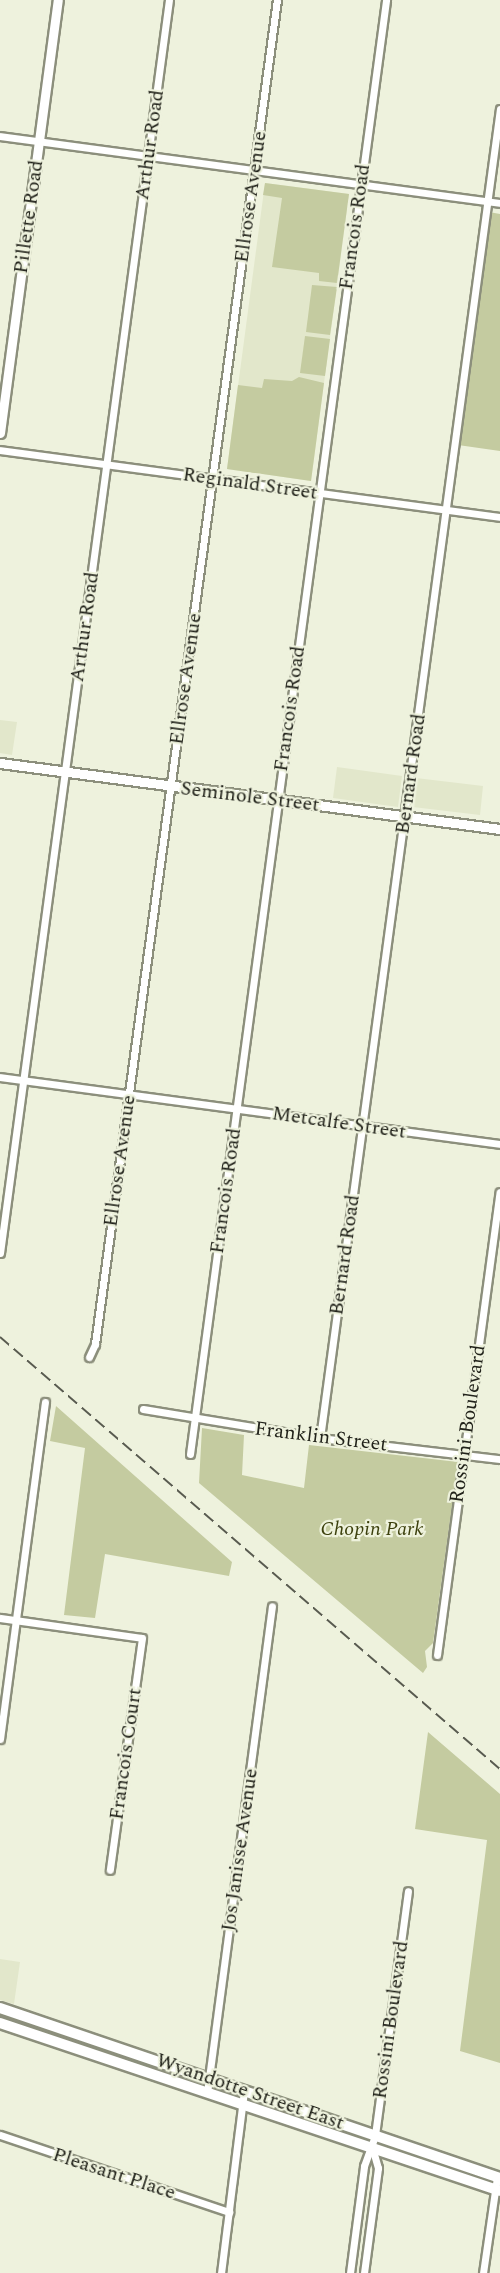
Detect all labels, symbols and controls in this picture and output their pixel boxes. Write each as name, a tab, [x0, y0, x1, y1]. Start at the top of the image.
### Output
street label: Arthur Road	[130, 88, 170, 202]
street label: Ellrose Avenue	[230, 130, 272, 264]
street label: Pillette Road	[9, 159, 49, 275]
street label: Francois Road	[334, 163, 376, 291]
street label: Reginald Street	[181, 463, 319, 505]
street label: Arthur Road	[65, 570, 105, 684]
street label: Ellrose Avenue	[165, 612, 207, 746]
street label: Francois Road	[269, 645, 311, 773]
street label: Bernard Road	[391, 712, 431, 836]
street label: Seminole Street	[179, 777, 321, 817]
street label: Ellrose Avenue	[99, 1094, 141, 1228]
street label: Metcalfe Street	[270, 1102, 408, 1144]
street label: Francois Road	[205, 1127, 247, 1255]
street label: Bernard Road	[325, 1193, 365, 1317]
street label: Rossini Boulevard	[445, 1343, 491, 1505]
street label: Franklin Street	[253, 1417, 389, 1457]
park label: Chopin Park	[321, 1517, 423, 1541]
street label: Francois Court	[105, 1686, 147, 1822]
street label: Jos Janisse Avenue	[217, 1767, 263, 1933]
street label: Rossini Boulevard	[368, 1939, 414, 2101]
street label: Wyandotte Street East	[153, 2049, 347, 2135]
street label: Pleasant Place	[49, 2143, 179, 2205]

